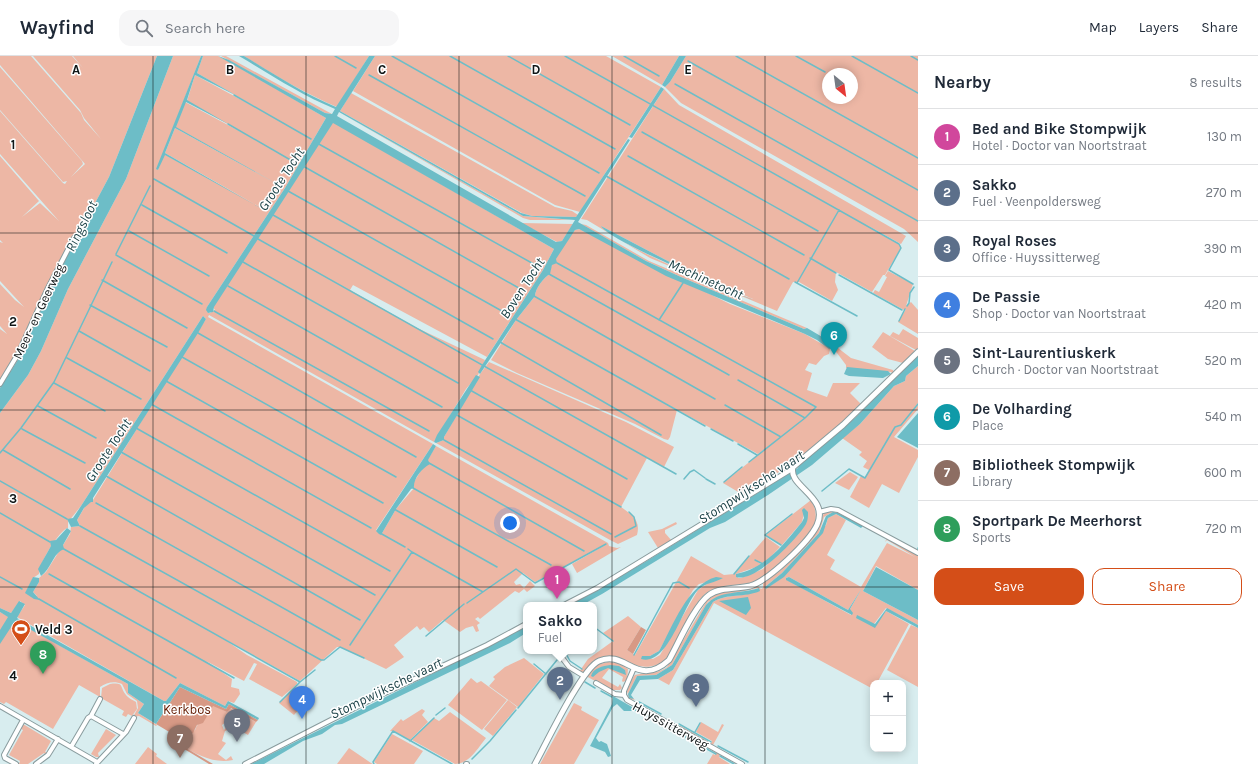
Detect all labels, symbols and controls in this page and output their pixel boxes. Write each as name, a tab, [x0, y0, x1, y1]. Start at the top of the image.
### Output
search box	[119, 10, 399, 46]
text: Wayfind	[20, 17, 95, 39]
icon: search	[133, 17, 155, 39]
text: Search here	[165, 19, 245, 37]
text: Map	[1089, 19, 1117, 36]
text: Layers	[1139, 19, 1179, 36]
text: Share	[1201, 19, 1238, 36]
text: A	[72, 62, 80, 77]
text: B	[226, 62, 234, 77]
text: C	[378, 62, 386, 77]
text: D	[532, 62, 541, 77]
text: E	[684, 62, 692, 77]
north arrow	[822, 68, 858, 104]
text: Nearby	[934, 72, 991, 92]
text: 8 results	[1189, 75, 1242, 90]
text: Bed and Bike Stompwijk	[972, 120, 1147, 138]
text: 1	[945, 129, 949, 144]
text: 130 m	[1207, 129, 1242, 144]
text: 1	[11, 137, 15, 152]
text: Hotel · Doctor van Noortstraat	[972, 138, 1147, 153]
water label: Groote Tocht	[255, 144, 308, 214]
text: Sakko	[972, 176, 1017, 194]
text: 2	[943, 185, 951, 200]
text: 270 m	[1205, 185, 1242, 200]
text: Fuel · Veenpoldersweg	[972, 194, 1101, 209]
water label: Ringsloot	[62, 198, 101, 255]
text: Royal Roses	[972, 232, 1057, 250]
text: 3	[943, 241, 951, 256]
text: 390 m	[1204, 241, 1242, 256]
text: Office · Huyssitterweg	[972, 250, 1100, 265]
water label: Boven Tocht	[496, 254, 549, 322]
water label: Machinetocht	[666, 255, 746, 304]
street label: Meer- en Geerweg	[10, 260, 68, 362]
text: De Passie	[972, 288, 1040, 306]
text: 4	[943, 297, 951, 312]
text: 420 m	[1204, 297, 1242, 312]
text: Shop · Doctor van Noortstraat	[972, 306, 1146, 321]
text: 2	[9, 314, 17, 329]
pin: 6	[821, 322, 847, 355]
text: Sint-Laurentiuskerk	[972, 344, 1116, 362]
text: 5	[943, 353, 951, 368]
text: 520 m	[1204, 353, 1242, 368]
text: Church · Doctor van Noortstraat	[972, 362, 1159, 377]
text: De Volharding	[972, 400, 1072, 418]
text: 6	[943, 409, 951, 424]
text: 540 m	[1204, 409, 1242, 424]
water label: Groote Tocht	[82, 415, 135, 485]
text: Place	[972, 418, 1003, 433]
water label: Stompwijksche vaart	[695, 447, 808, 528]
text: Bibliotheek Stompwijk	[972, 456, 1135, 474]
text: 7	[944, 465, 950, 480]
text: 600 m	[1204, 465, 1242, 480]
text: Library	[972, 474, 1012, 489]
text: 3	[9, 491, 17, 506]
text: Sportpark De Meerhorst	[972, 512, 1142, 530]
your location	[500, 513, 520, 533]
text: 8	[943, 521, 951, 536]
text: 720 m	[1205, 521, 1242, 536]
text: Sports	[972, 530, 1011, 545]
pin: 1	[544, 566, 570, 599]
button: Save	[934, 568, 1084, 605]
button: Share	[1092, 568, 1242, 605]
popup	[523, 602, 597, 654]
text: Sakko	[538, 612, 582, 630]
sports icon: Veld 3	[10, 618, 32, 646]
place label: Veld 3	[35, 622, 73, 637]
text: Fuel	[538, 630, 562, 645]
pin: 8	[30, 641, 56, 674]
water label: Stompwijksche vaart	[327, 654, 445, 723]
pin: 2	[547, 667, 573, 700]
text: 4	[9, 668, 17, 683]
pin: 3	[683, 674, 709, 707]
map controls	[870, 680, 906, 752]
button: +	[870, 680, 906, 716]
pin: 4	[289, 686, 315, 719]
street label: Huyssitterweg	[630, 698, 712, 753]
park label: Kerkbos	[163, 702, 211, 717]
pin: 5	[224, 709, 250, 742]
button: −	[870, 716, 906, 752]
pin: 7	[167, 725, 193, 758]

